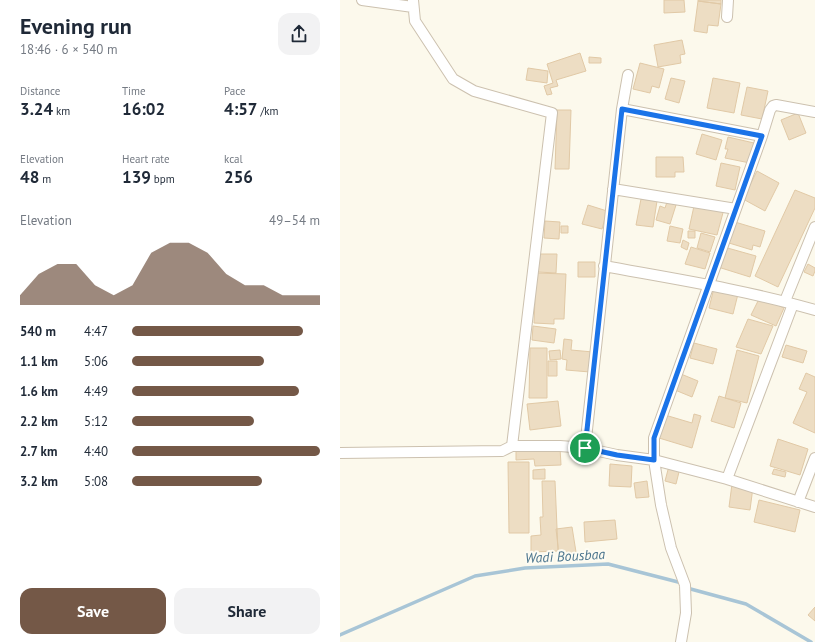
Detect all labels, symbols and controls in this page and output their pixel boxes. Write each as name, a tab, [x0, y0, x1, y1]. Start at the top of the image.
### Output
text: Evening run	[20, 12, 132, 40]
button: share	[278, 13, 320, 55]
text: 18:46 · 6 × 540 m	[20, 41, 117, 58]
text: Distance	[20, 84, 60, 98]
text: Time	[122, 84, 146, 98]
text: Pace	[224, 84, 246, 98]
text: 3.24	[20, 98, 53, 120]
text: 16:02	[122, 98, 165, 120]
text: 4:57	[224, 98, 258, 120]
text: km	[53, 104, 70, 118]
text: /km	[258, 104, 279, 118]
text: Elevation	[20, 152, 64, 166]
text: Heart rate	[122, 152, 170, 166]
text: kcal	[224, 152, 243, 166]
text: 48	[20, 166, 39, 188]
text: 139	[122, 166, 151, 188]
text: 256	[224, 166, 253, 188]
text: m	[39, 172, 51, 186]
text: bpm	[151, 172, 175, 186]
text: Elevation	[20, 212, 72, 229]
text: 49–54 m	[269, 212, 320, 229]
text: 540 m	[20, 323, 56, 340]
text: 4:47	[84, 323, 108, 340]
text: 1.1 km	[20, 353, 58, 370]
text: 5:06	[84, 353, 108, 370]
text: 1.6 km	[20, 383, 58, 400]
text: 4:49	[84, 383, 108, 400]
text: 2.2 km	[20, 413, 58, 430]
text: 5:12	[84, 413, 108, 430]
pin	[568, 431, 602, 465]
icon: arrive	[574, 437, 596, 459]
text: 2.7 km	[20, 443, 57, 460]
text: 4:40	[84, 443, 108, 460]
text: 3.2 km	[20, 473, 58, 490]
text: 5:08	[84, 473, 108, 490]
water label: Wadi Bousbaa	[524, 545, 606, 567]
button: Save	[20, 588, 166, 634]
button: Share	[174, 588, 320, 634]

